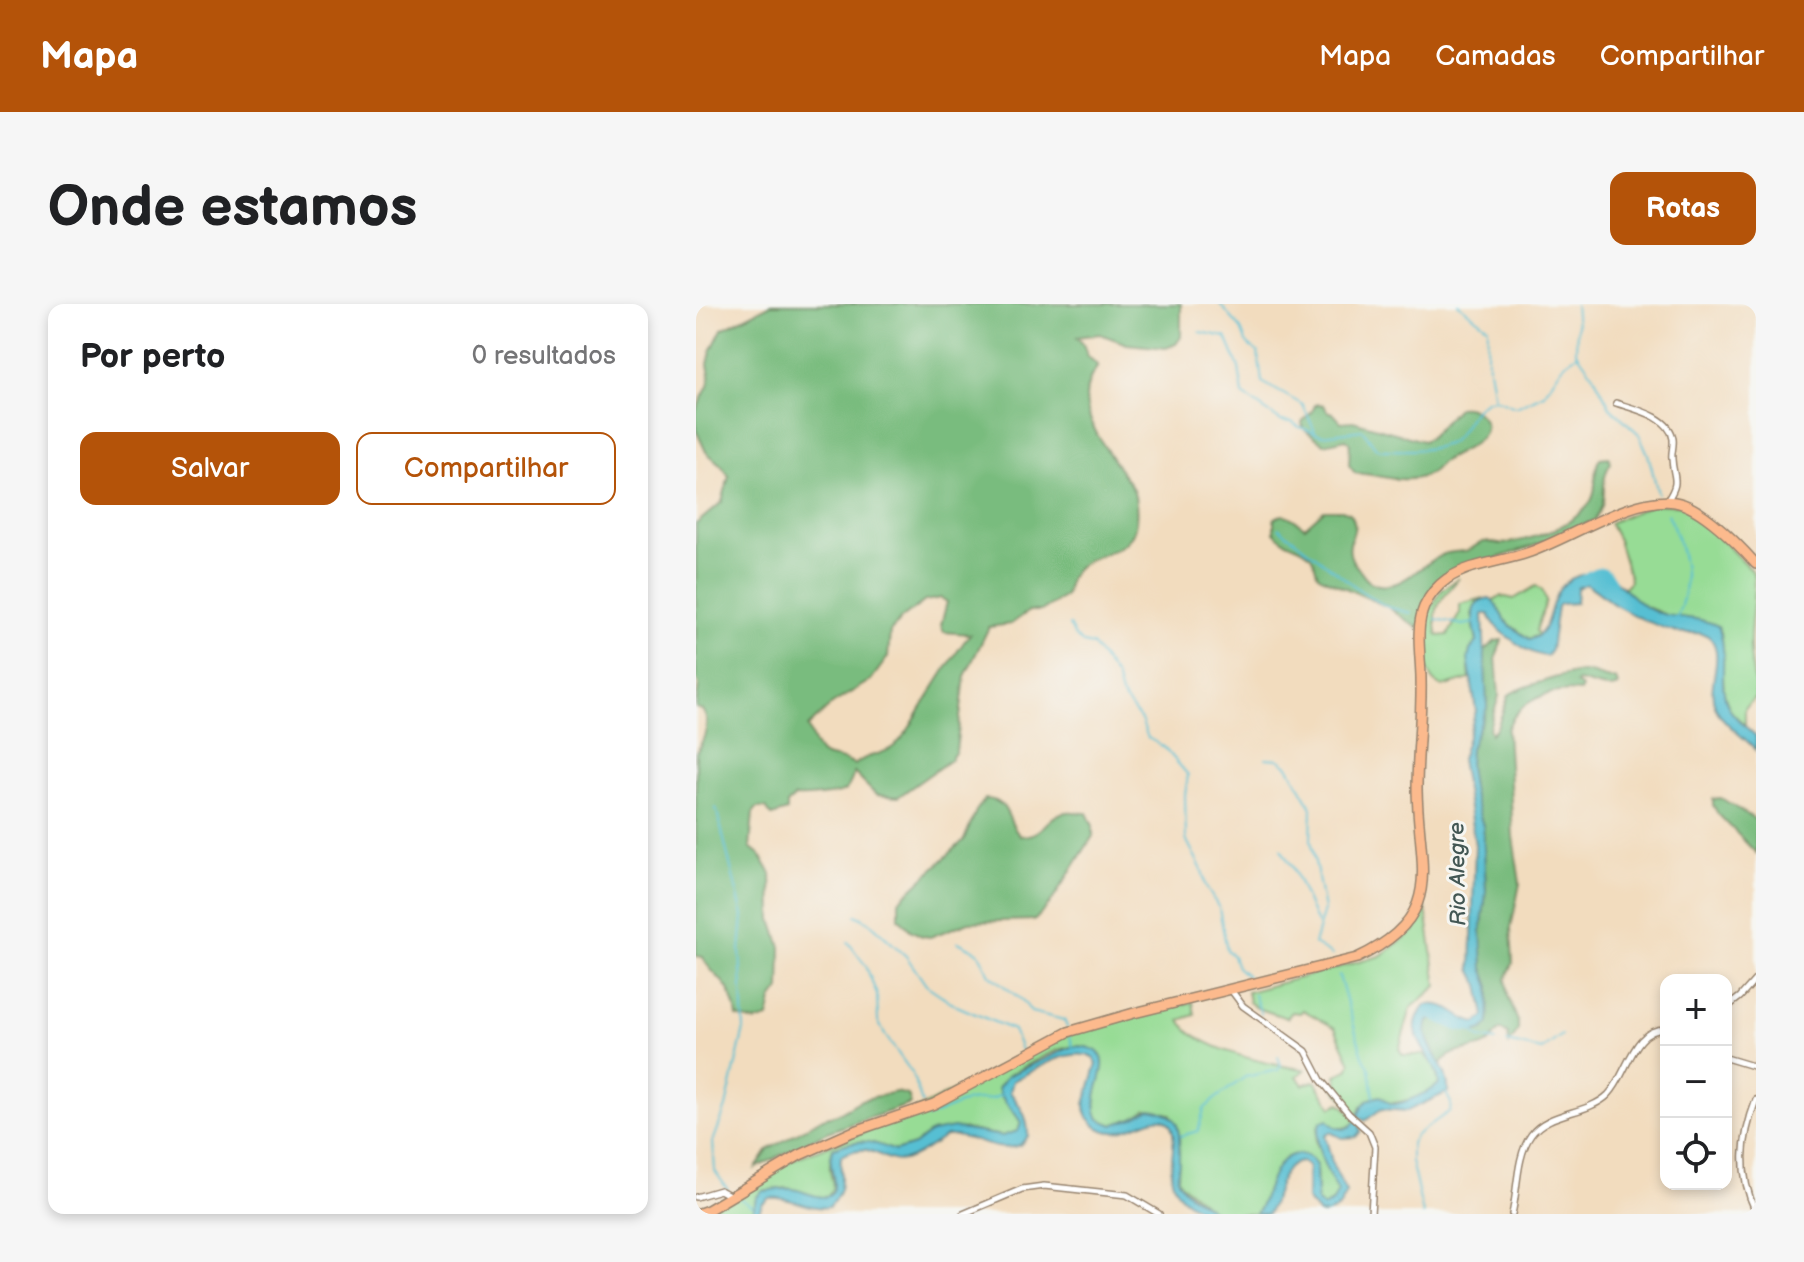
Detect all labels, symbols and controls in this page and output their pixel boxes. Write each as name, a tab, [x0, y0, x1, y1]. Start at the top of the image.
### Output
text: Mapa	[40, 34, 138, 79]
text: Mapa	[1319, 40, 1391, 73]
text: Camadas	[1435, 40, 1556, 73]
text: Compartilhar	[1600, 40, 1764, 73]
button: Rotas	[1610, 172, 1756, 245]
text: Onde estamos	[48, 175, 417, 242]
text: Por perto	[80, 336, 225, 377]
text: 0 resultados	[472, 341, 616, 372]
button: Salvar	[80, 432, 340, 505]
button: Compartilhar	[356, 432, 616, 505]
water label: Rio Alegre	[1444, 822, 1472, 926]
map controls	[1660, 974, 1732, 1190]
button: +	[1660, 974, 1732, 1046]
button: −	[1660, 1046, 1732, 1118]
button: locate	[1660, 1118, 1732, 1190]

